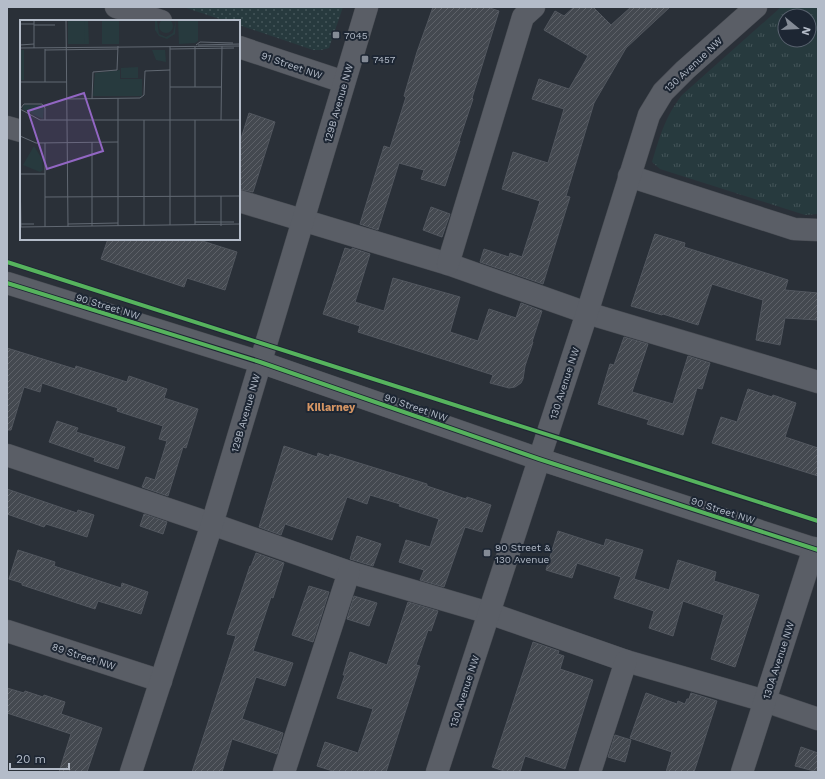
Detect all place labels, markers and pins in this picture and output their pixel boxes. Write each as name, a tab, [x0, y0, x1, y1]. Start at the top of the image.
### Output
marker: 7045	[331, 30, 341, 40]
place label: 7045	[344, 30, 368, 41]
marker: 7457	[360, 54, 370, 64]
place label: 7457	[373, 54, 396, 65]
place label: 90 Street & 130 Avenue	[495, 542, 551, 565]
marker: 90 Street & 130 Avenue	[482, 548, 492, 558]

